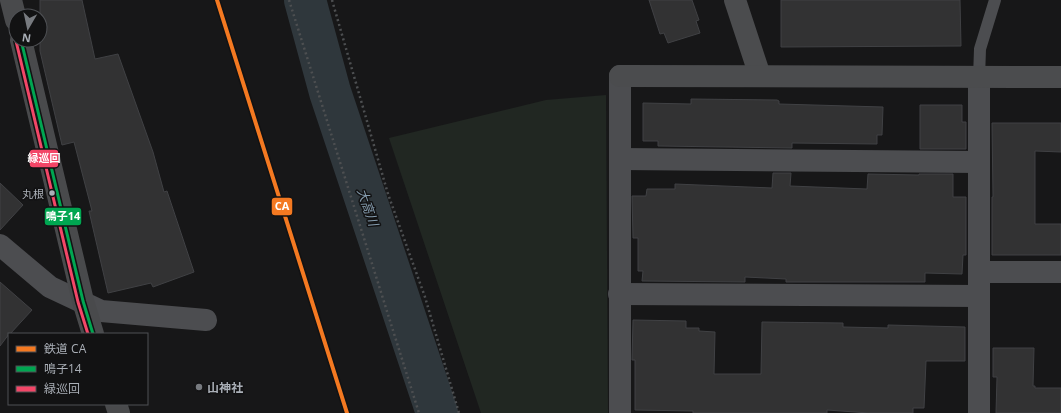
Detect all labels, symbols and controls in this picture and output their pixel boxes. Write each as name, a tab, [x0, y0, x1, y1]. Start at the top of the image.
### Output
north arrow	[8, 8, 48, 48]
text: N	[21, 30, 32, 46]
line badge: 緑巡回	[29, 149, 59, 168]
text: 緑巡回	[28, 150, 61, 165]
place label: 丸根	[22, 186, 44, 201]
water label: 大高川	[353, 186, 384, 230]
marker: 丸根	[47, 188, 57, 198]
line badge: CA	[271, 197, 293, 216]
text: CA	[275, 198, 290, 213]
line badge: 鳴子14	[44, 207, 82, 226]
text: 鳴子14	[46, 208, 81, 223]
legend	[8, 333, 148, 405]
text: 鉄道 CA	[44, 340, 87, 357]
text: 鳴子14	[44, 360, 82, 377]
place label: 山神社	[207, 379, 243, 396]
text: 緑巡回	[44, 380, 80, 397]
marker: 山神社	[194, 382, 204, 392]

